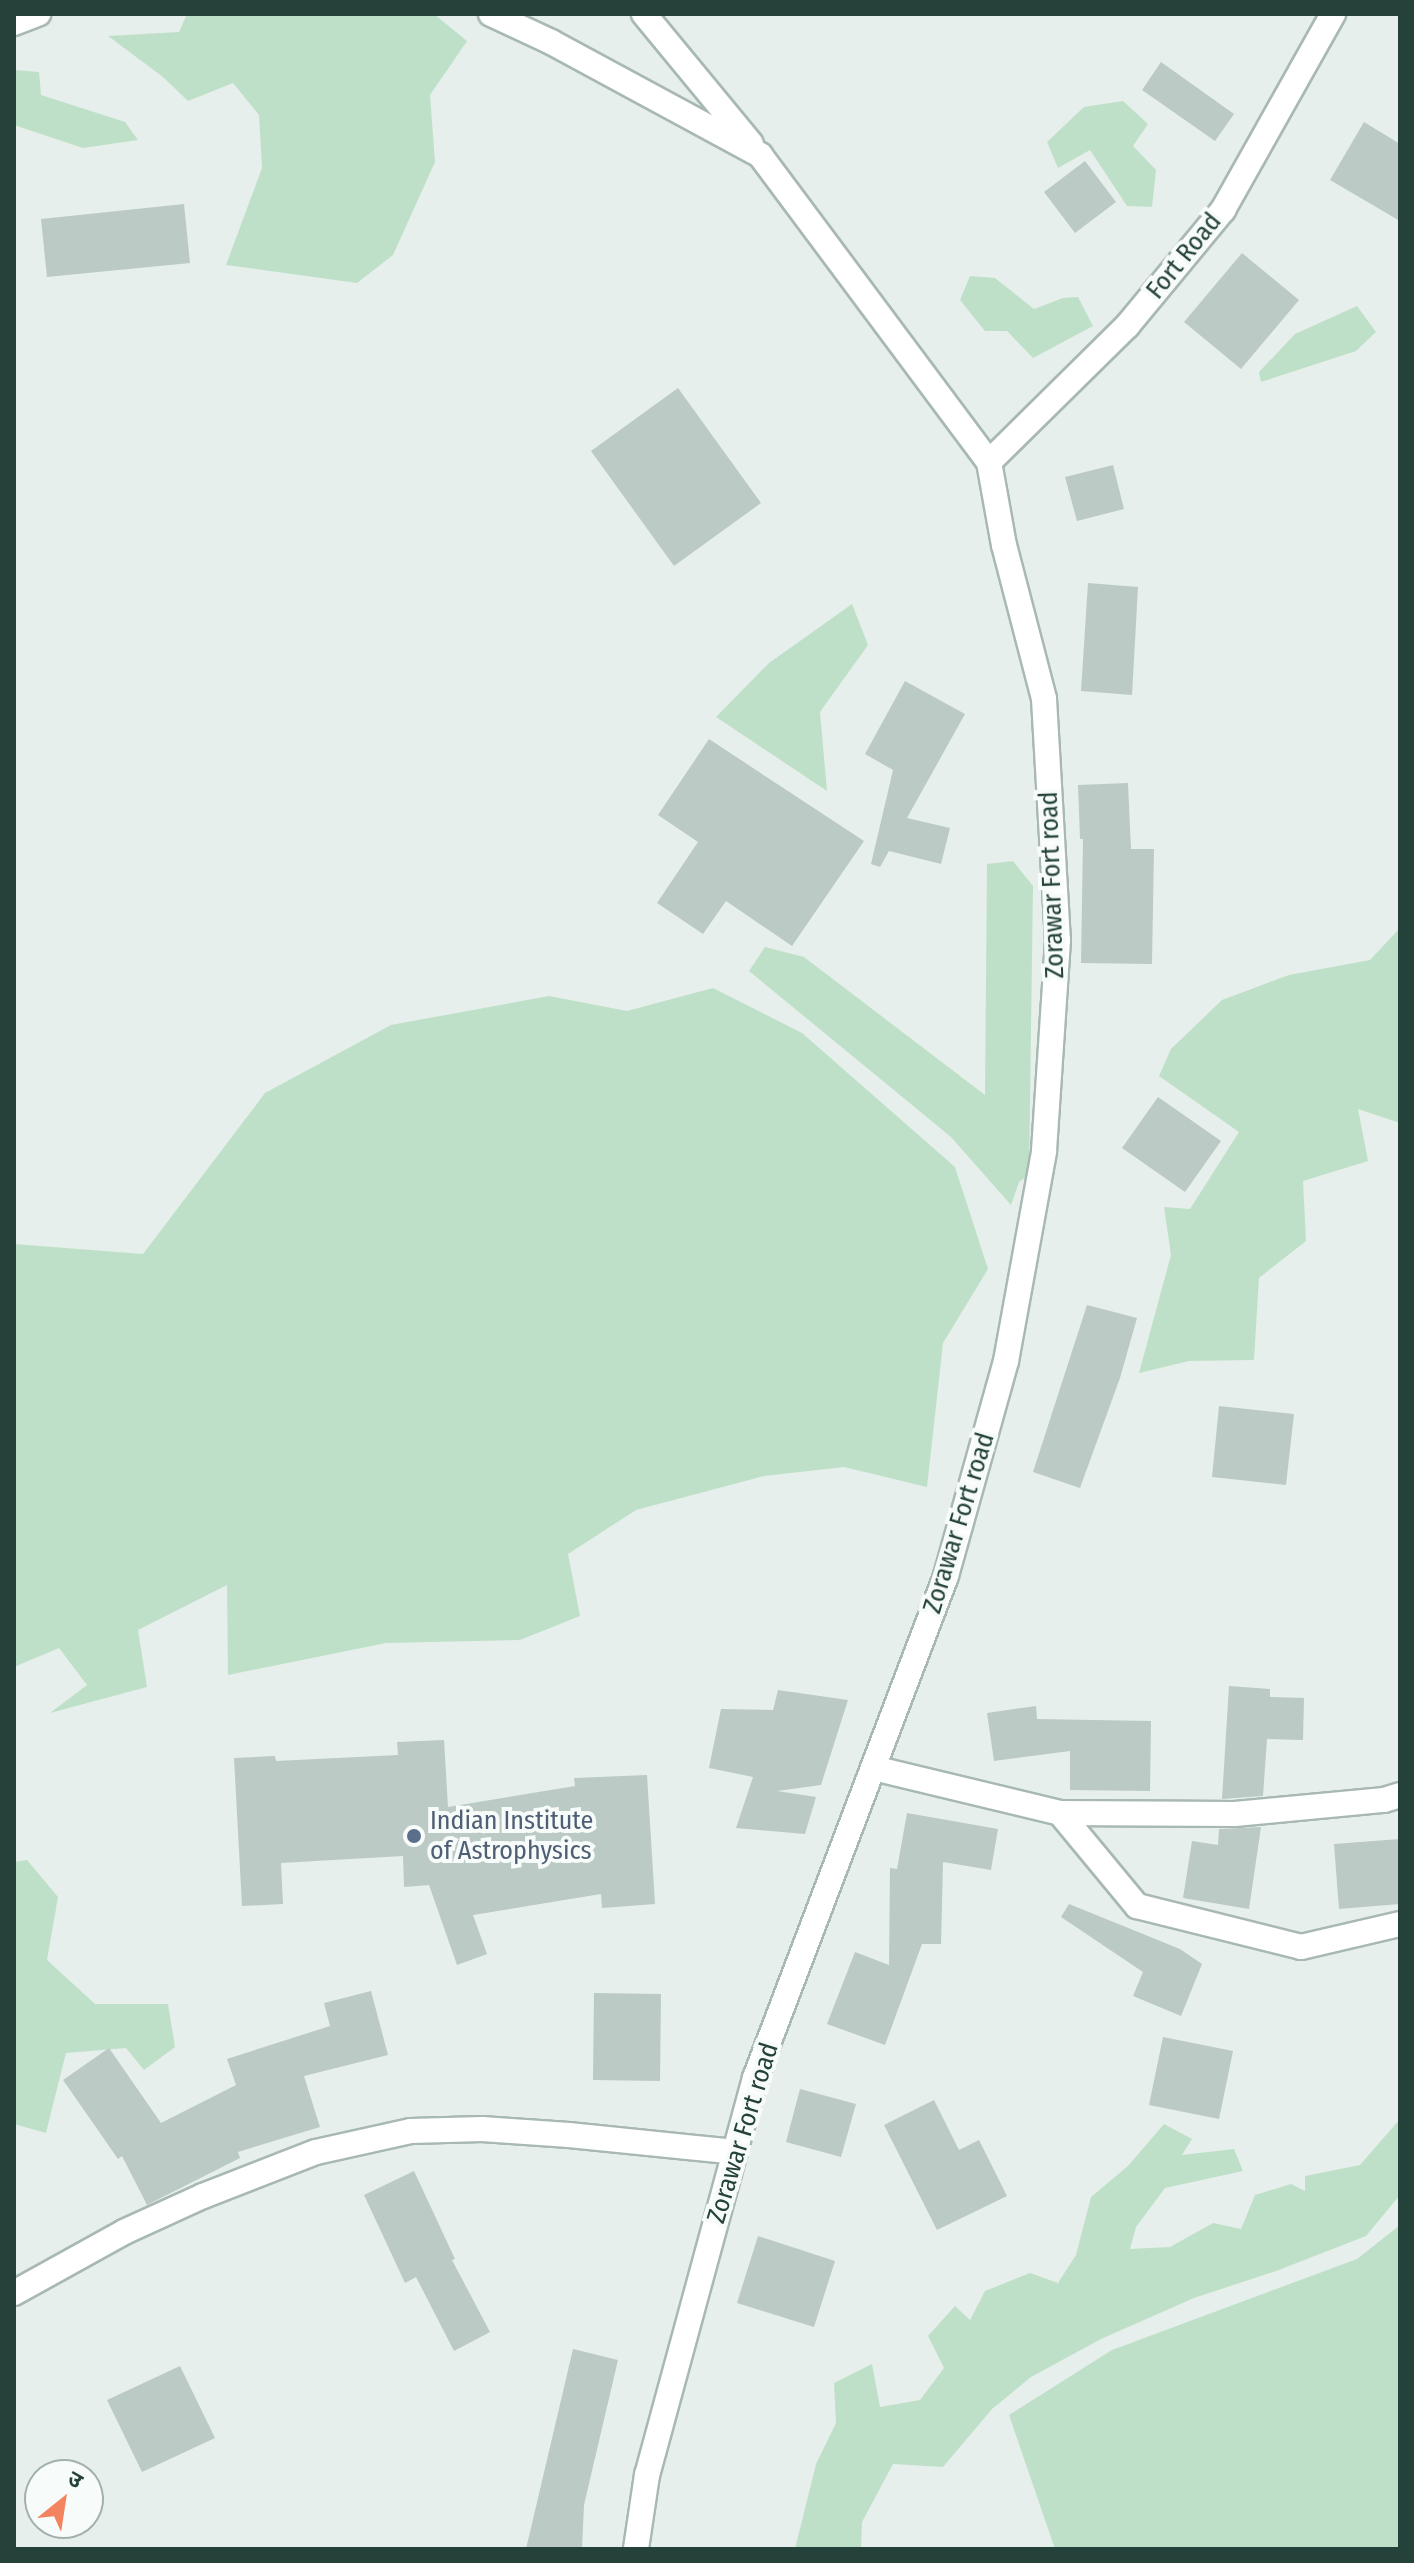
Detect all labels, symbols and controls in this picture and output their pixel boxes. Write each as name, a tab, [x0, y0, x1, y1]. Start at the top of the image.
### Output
street label: Fort Road	[1140, 207, 1228, 305]
street label: Zorawar Fort road	[1033, 791, 1071, 979]
street label: Zorawar Fort road	[917, 1429, 1001, 1617]
place label: Indian Institute of Astrophysics	[430, 1805, 593, 1866]
marker: Indian Institute of Astrophysics	[405, 1827, 423, 1845]
street label: Zorawar Fort road	[701, 2039, 785, 2227]
north arrow	[24, 2459, 104, 2539]
text: उ	[63, 2465, 88, 2494]

